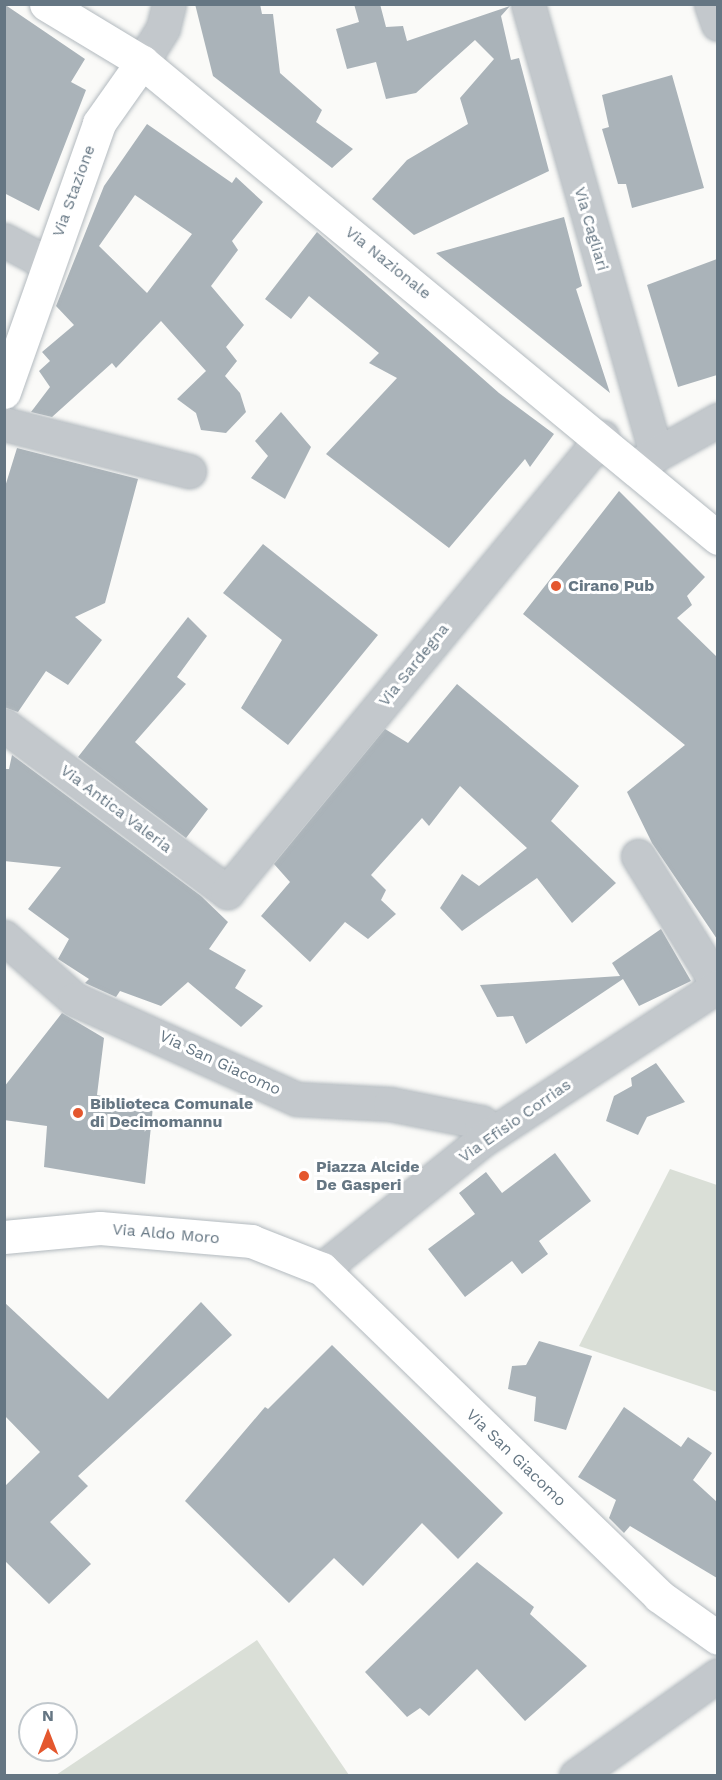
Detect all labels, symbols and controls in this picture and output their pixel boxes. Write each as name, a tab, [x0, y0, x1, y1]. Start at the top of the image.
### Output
street label: Via Stazione	[48, 142, 100, 240]
street label: Via Cagliari	[570, 185, 612, 273]
street label: Via Nazionale	[341, 222, 435, 304]
place label: Cirano Pub	[568, 576, 654, 596]
marker: Cirano Pub	[549, 579, 563, 593]
street label: Via Sardegna	[375, 620, 453, 710]
street label: Via Antica Valeria	[56, 760, 176, 858]
street label: Via San Giacomo	[156, 1026, 284, 1100]
street label: Via Efisio Corrias	[455, 1075, 575, 1167]
place label: Biblioteca Comunale di Decimomannu	[90, 1094, 253, 1132]
marker: Biblioteca Comunale di Decimomannu	[71, 1106, 85, 1120]
place label: Piazza Alcide De Gasperi	[316, 1157, 420, 1195]
marker: Piazza Alcide De Gasperi	[297, 1169, 311, 1183]
street label: Via Aldo Moro	[111, 1220, 221, 1248]
street label: Via San Giacomo	[462, 1405, 570, 1511]
north arrow	[18, 1702, 78, 1762]
text: N	[42, 1706, 54, 1725]

